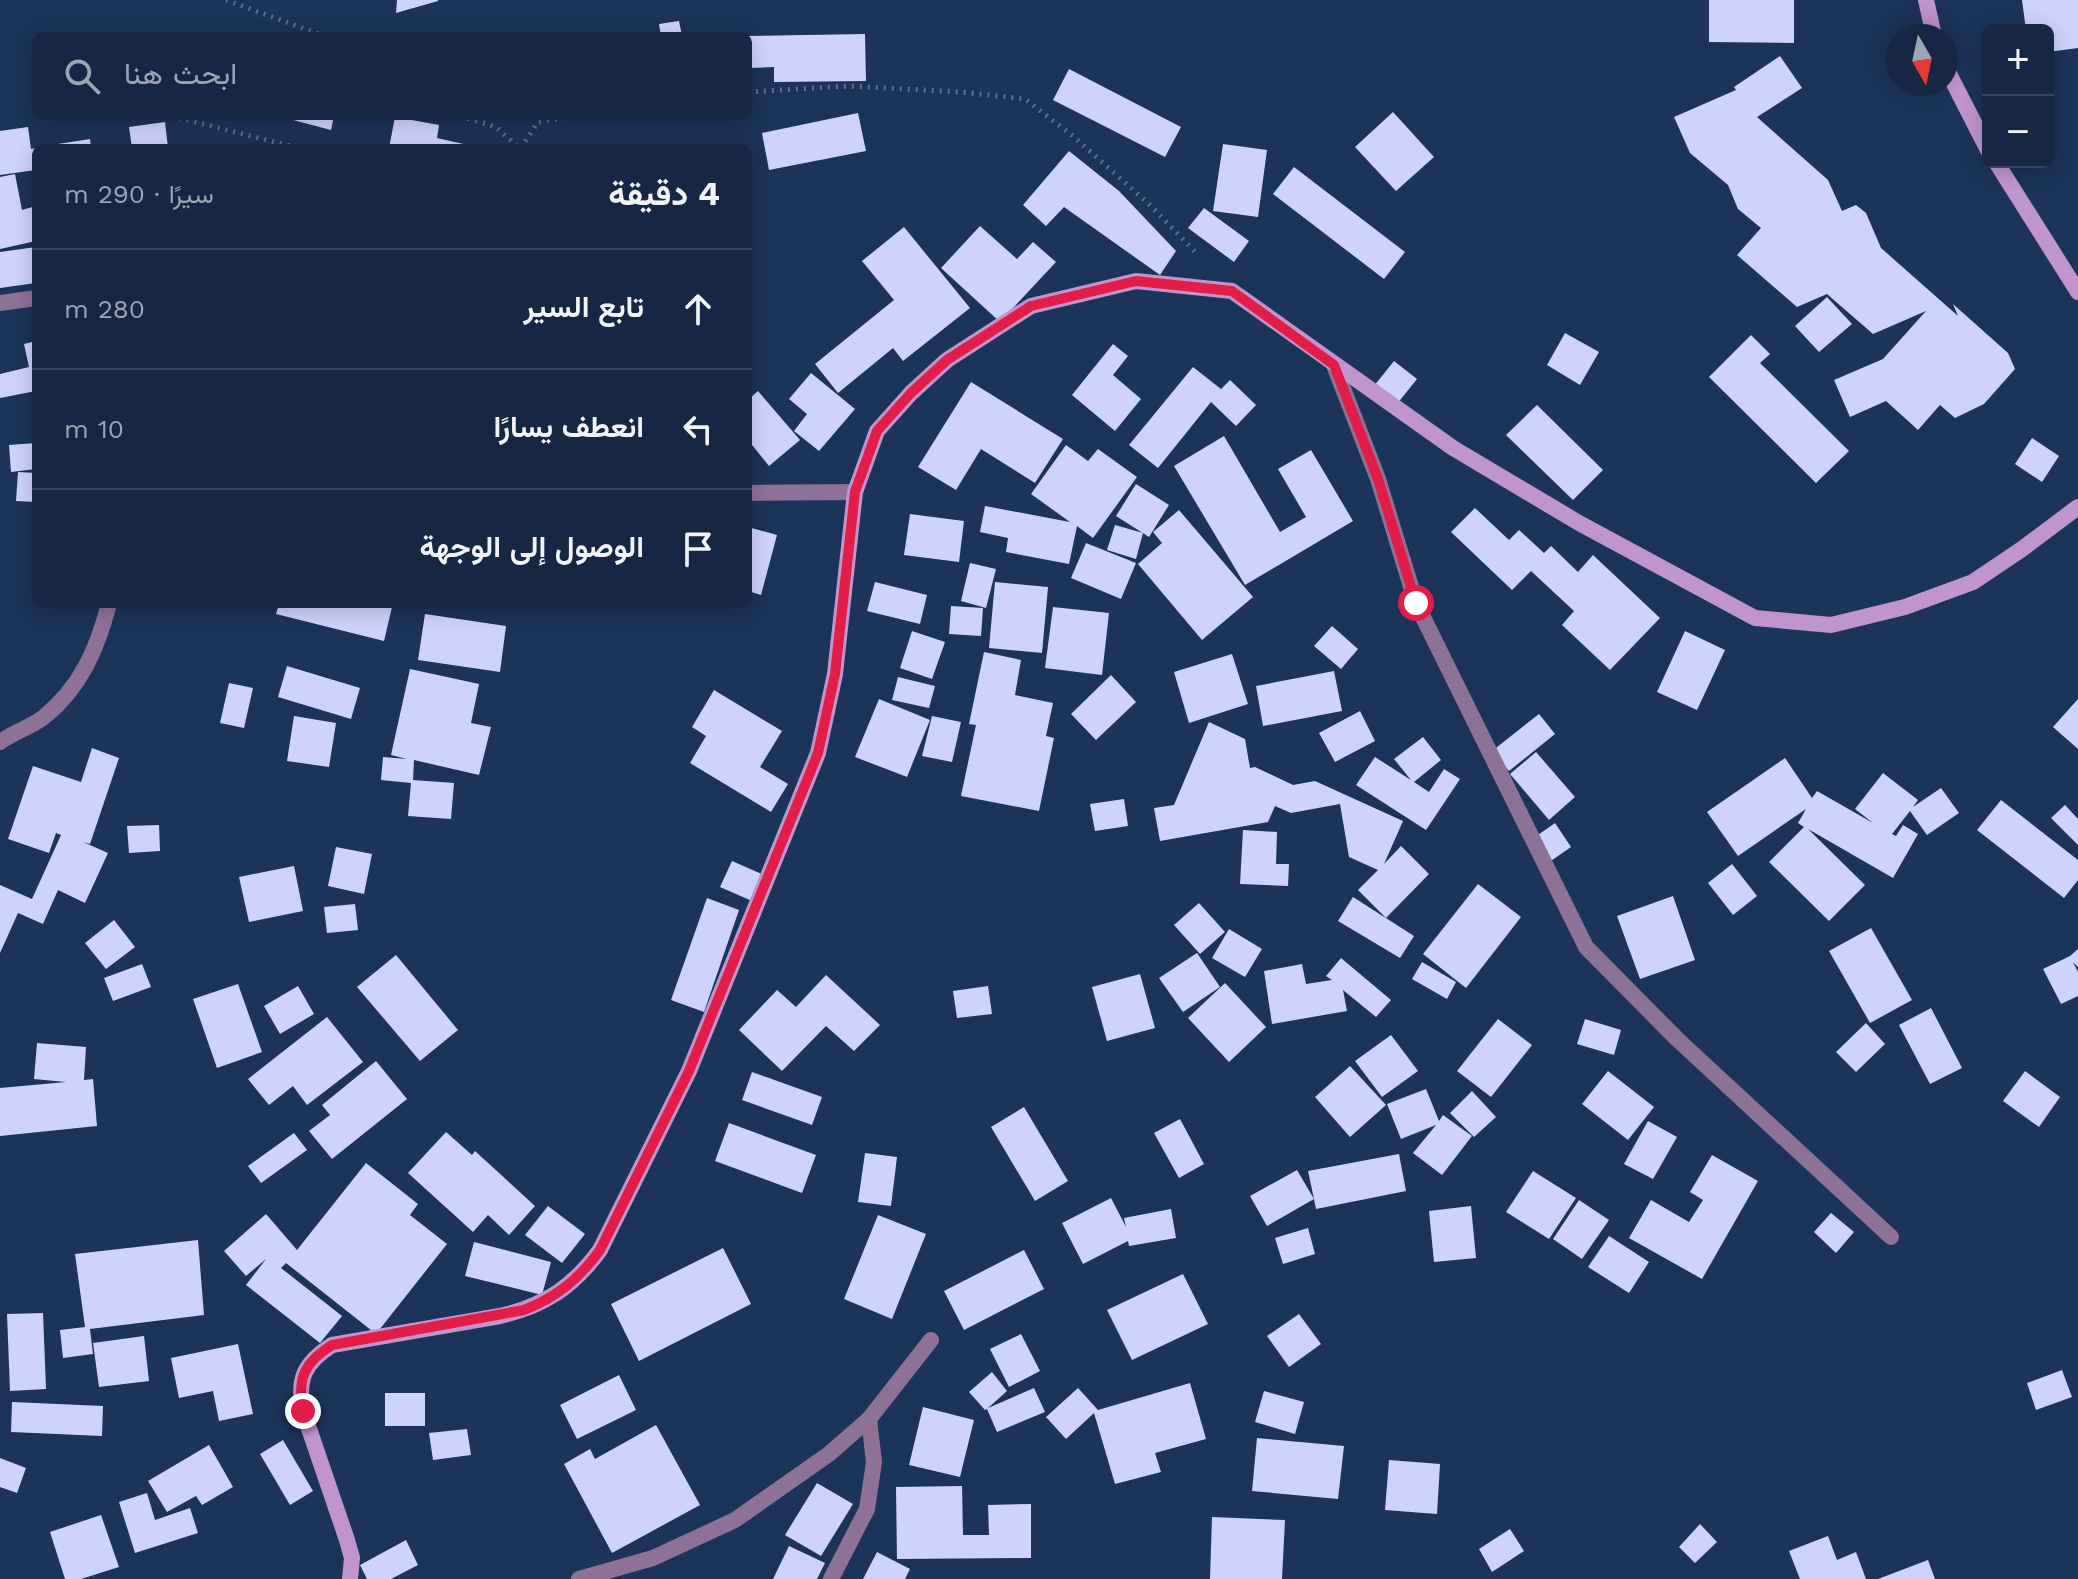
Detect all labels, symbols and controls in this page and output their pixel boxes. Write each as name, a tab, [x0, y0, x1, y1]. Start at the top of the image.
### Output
north arrow	[1886, 24, 1958, 96]
map controls	[1982, 24, 2054, 168]
button: +	[1982, 24, 2054, 96]
search box	[32, 32, 752, 120]
icon: search	[60, 54, 104, 98]
text: ابحث هنا	[124, 56, 237, 91]
button: −	[1982, 96, 2054, 168]
text: 4 دقيقة	[608, 173, 720, 213]
text: سيرًا · 290 m	[64, 179, 214, 209]
icon: ahead	[676, 287, 720, 331]
text: تابع السير	[524, 289, 644, 324]
text: 280 m	[64, 294, 145, 324]
icon: left	[676, 407, 720, 451]
text: انعطف يسارًا	[493, 409, 644, 444]
text: 10 m	[64, 414, 124, 444]
icon: arrive	[676, 527, 720, 571]
text: الوصول إلى الوجهة	[419, 529, 644, 564]
route start	[1398, 585, 1434, 621]
route end	[285, 1393, 321, 1429]

